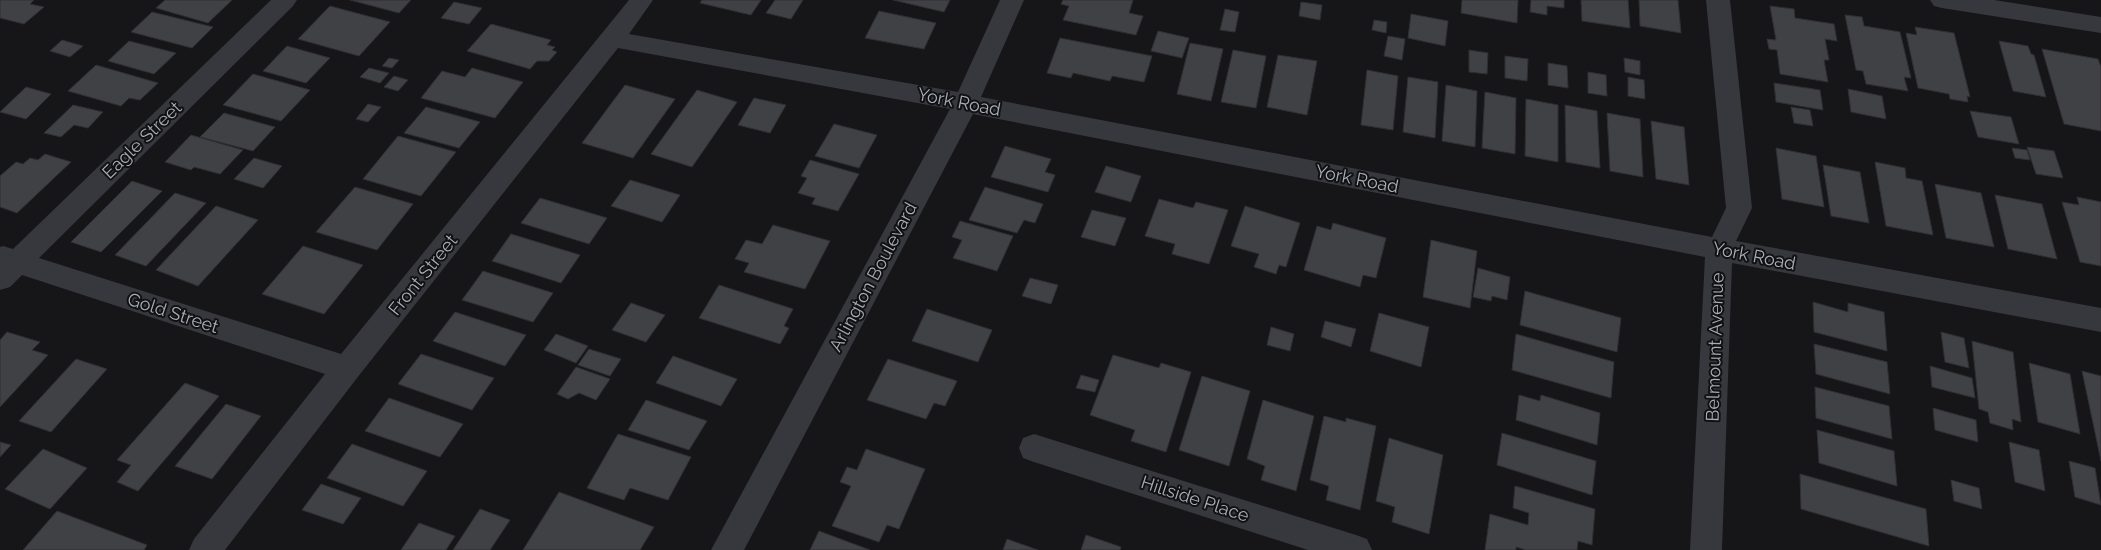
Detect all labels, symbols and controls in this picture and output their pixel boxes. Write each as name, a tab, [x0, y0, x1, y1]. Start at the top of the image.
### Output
street label: York Road	[916, 83, 1003, 120]
street label: Eagle Street	[98, 97, 186, 183]
street label: York Road	[1314, 160, 1401, 197]
street label: Arlington Boulevard	[824, 199, 921, 355]
street label: Front Street	[384, 230, 461, 319]
street label: York Road	[1711, 237, 1798, 274]
street label: Belmount Avenue	[1701, 272, 1728, 422]
street label: Gold Street	[125, 288, 221, 337]
street label: Hillside Place	[1139, 471, 1252, 526]

